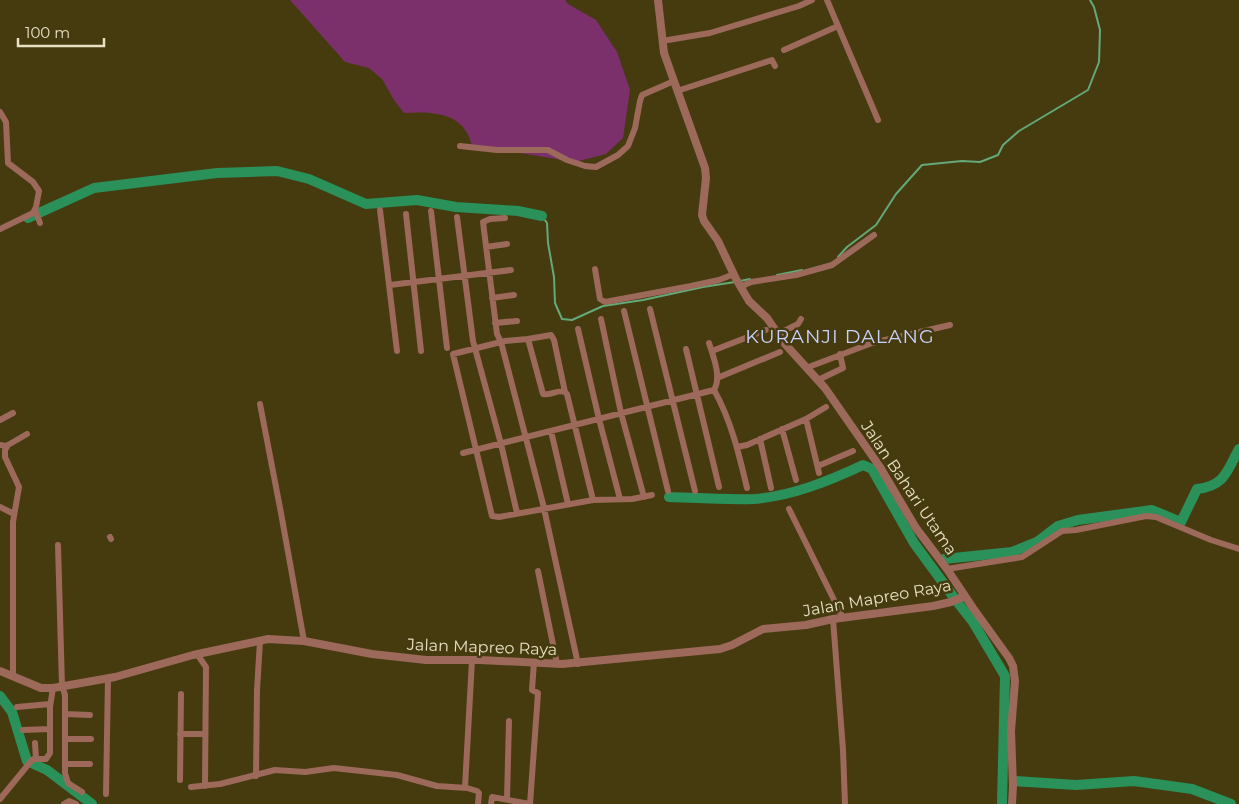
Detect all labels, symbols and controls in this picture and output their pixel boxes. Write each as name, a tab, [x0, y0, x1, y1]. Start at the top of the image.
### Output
scale bar	[18, 15, 104, 47]
text: 100 m	[25, 23, 70, 42]
district label: KURANJI DALANG	[745, 325, 935, 348]
street label: Jalan Bahari Utama	[857, 417, 961, 559]
street label: Jalan Mapreo Raya	[800, 576, 953, 621]
street label: Jalan Mapreo Raya	[406, 635, 557, 659]

